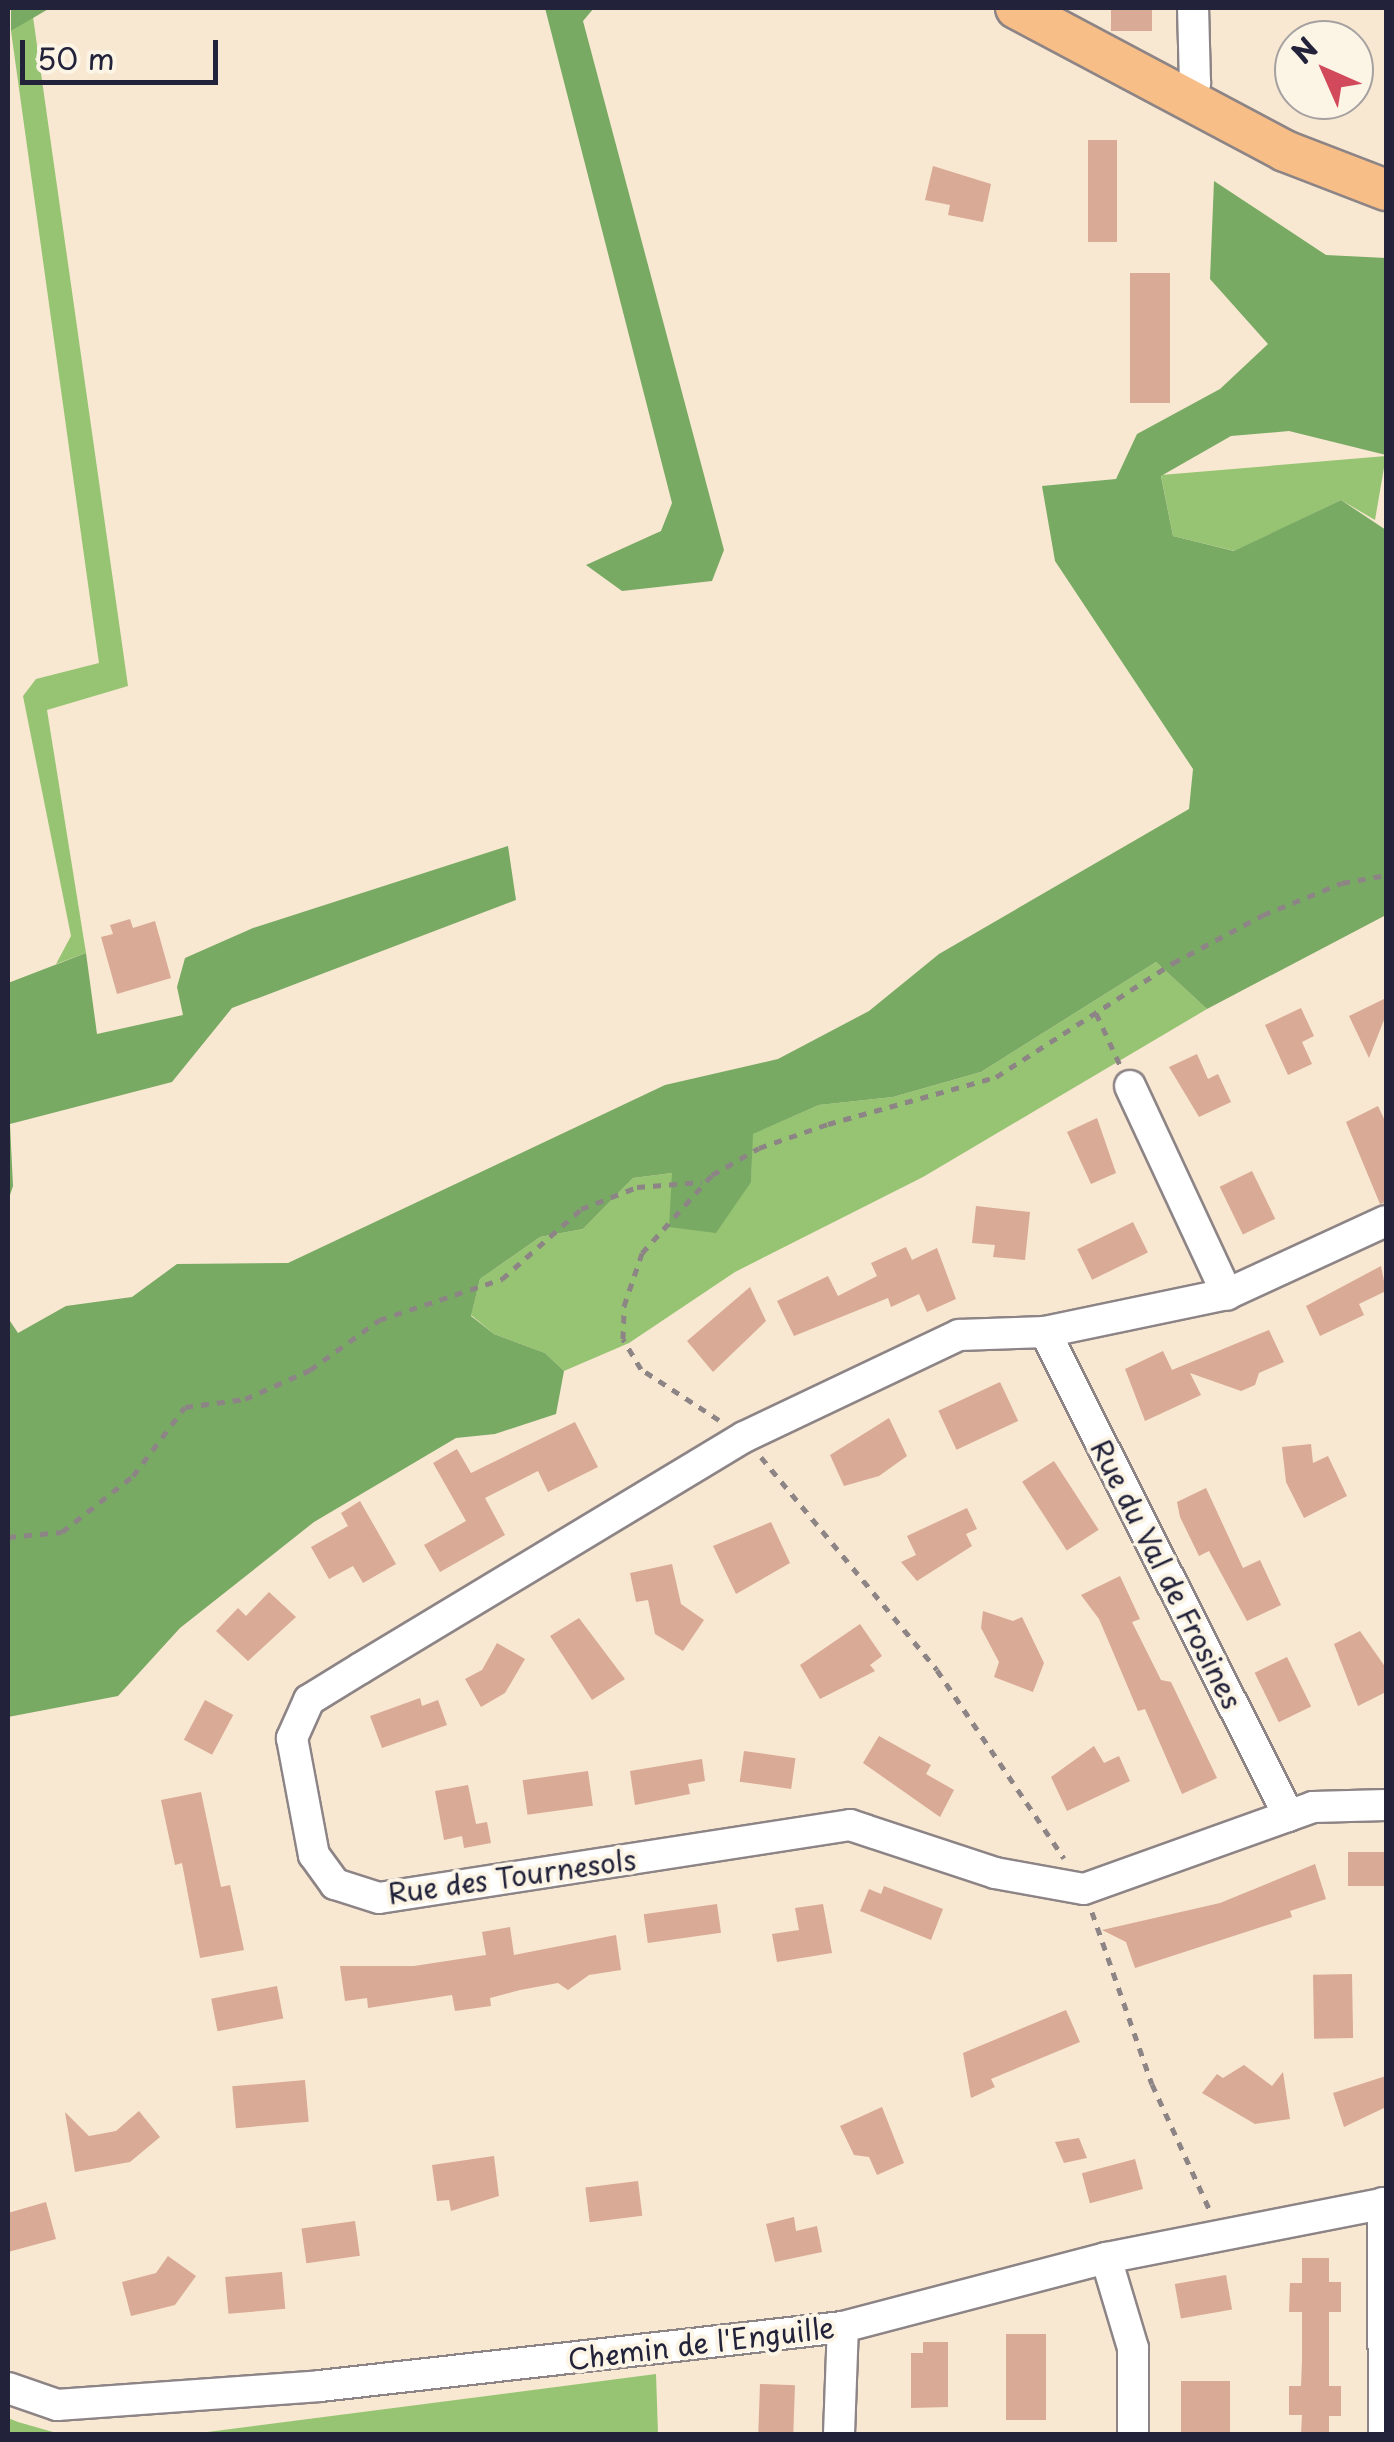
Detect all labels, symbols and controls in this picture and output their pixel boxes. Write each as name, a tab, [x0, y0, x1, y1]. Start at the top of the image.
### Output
scale bar	[25, 20, 222, 82]
north arrow	[1274, 20, 1374, 120]
text: N	[1281, 27, 1327, 73]
text: 50 m	[37, 35, 115, 80]
street label: Rue du Val de Frosines	[1083, 1431, 1251, 1717]
street label: Rue des Tournesols	[384, 1842, 640, 1910]
street label: Chemin de l'Enguille	[565, 2310, 837, 2376]

